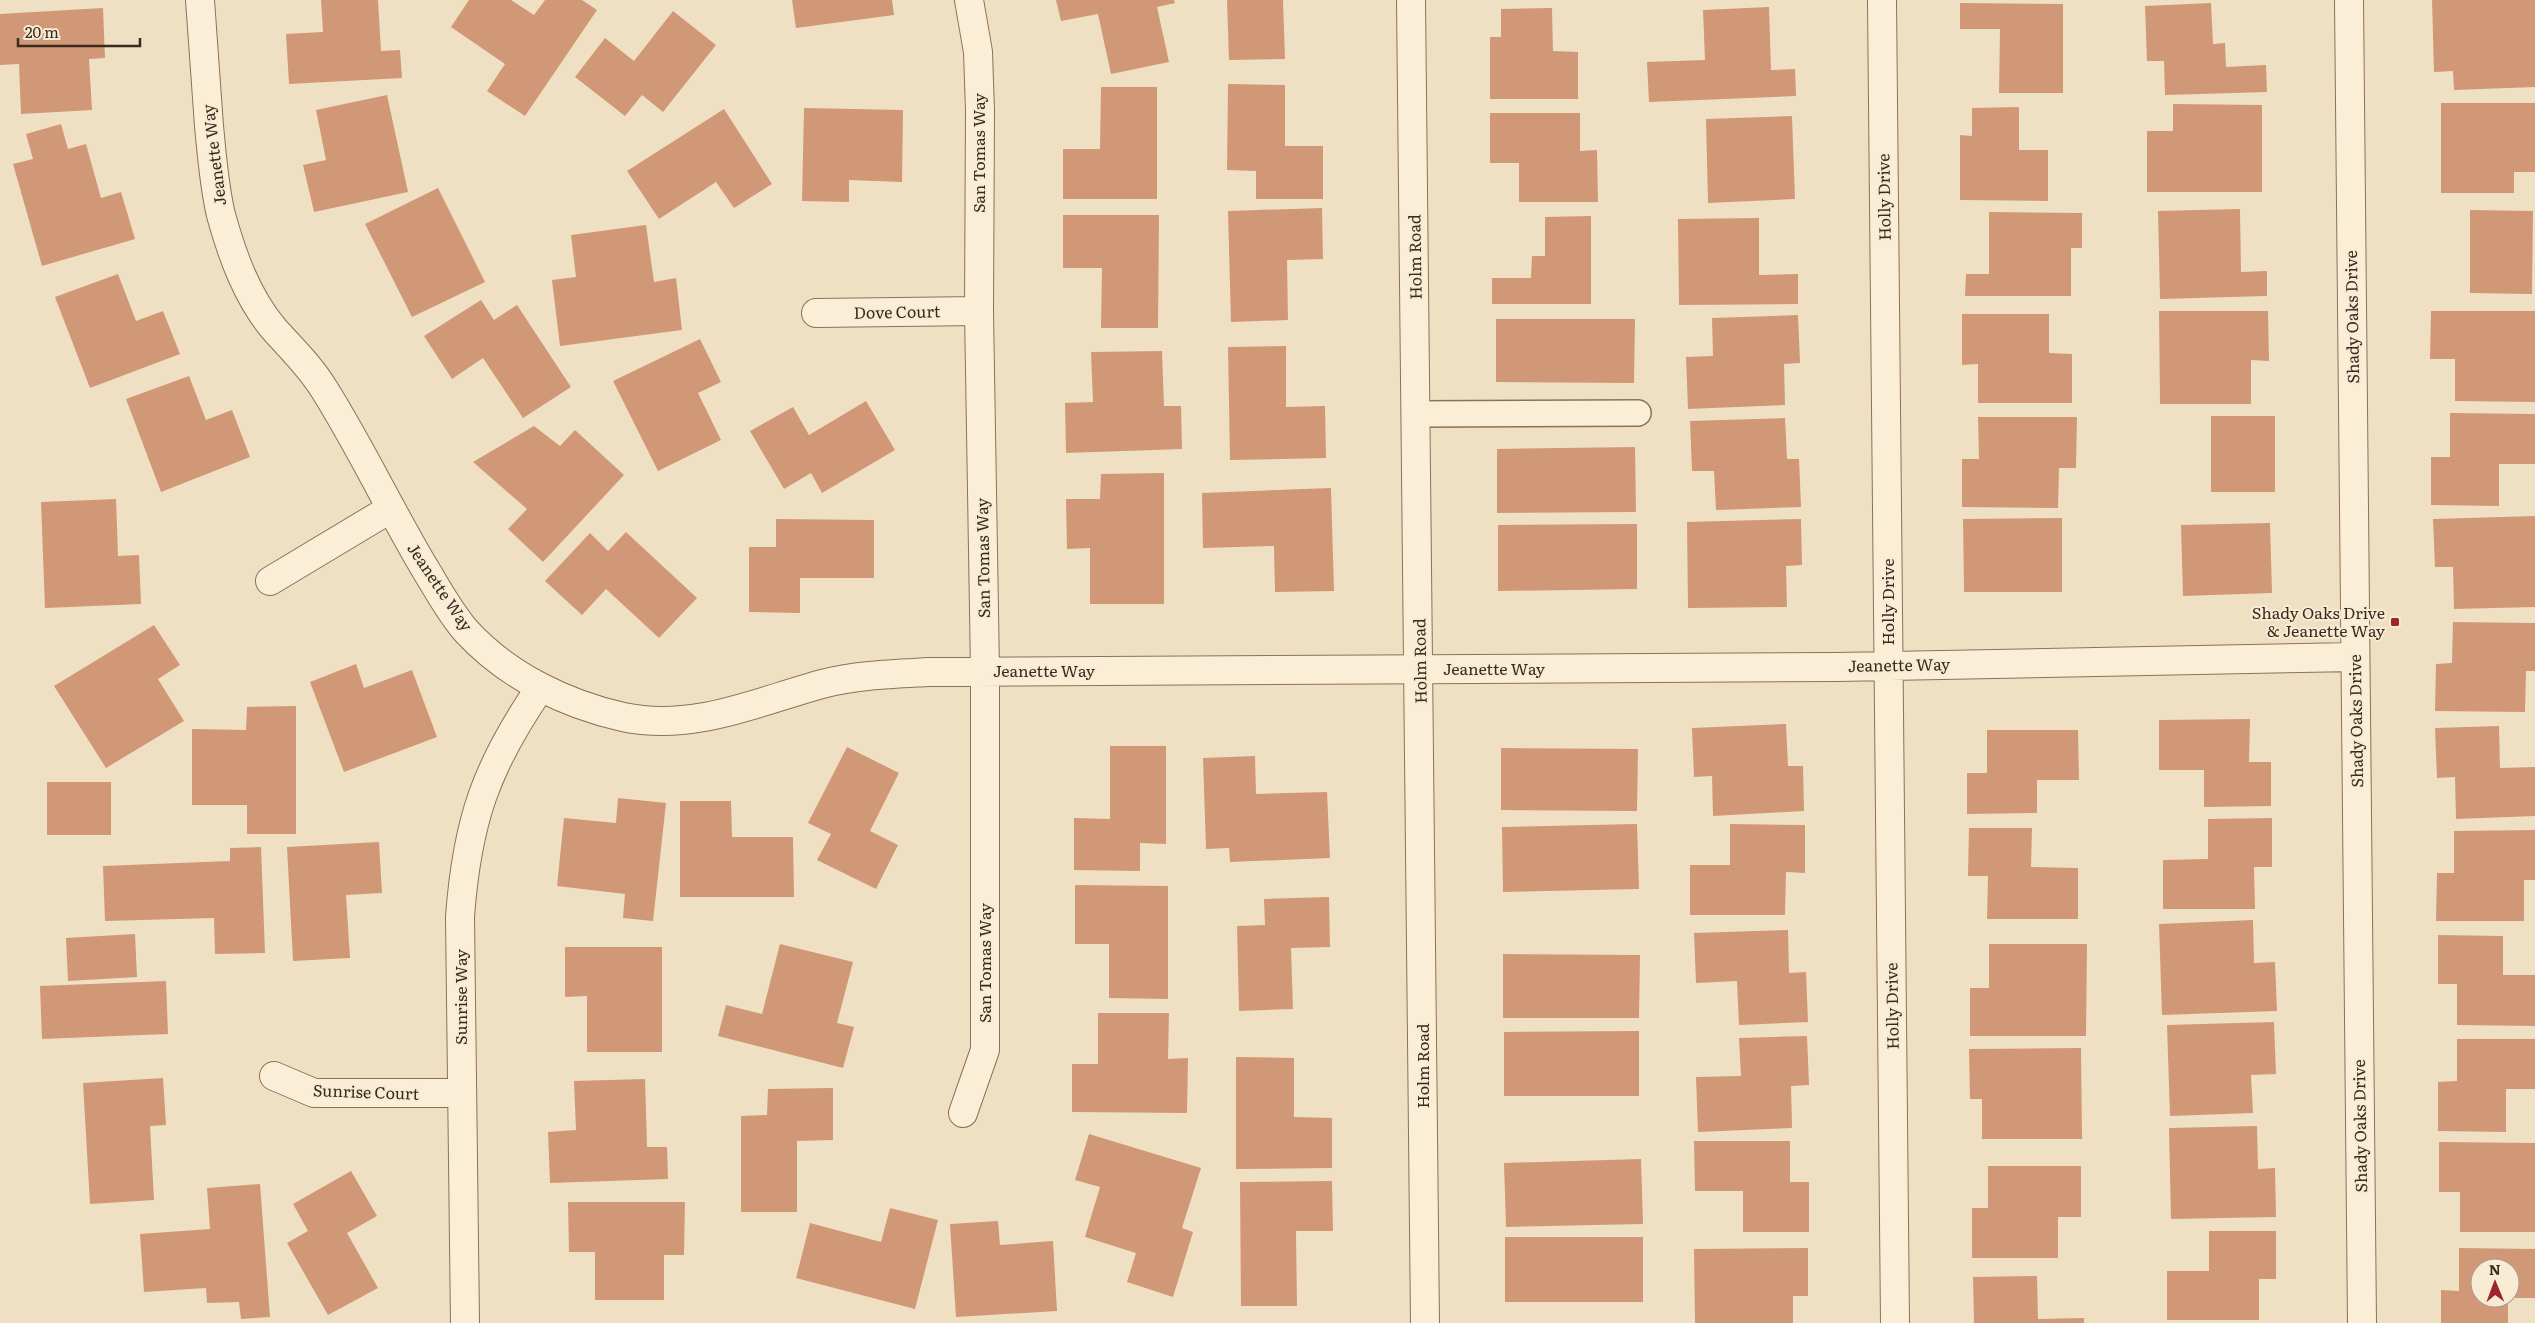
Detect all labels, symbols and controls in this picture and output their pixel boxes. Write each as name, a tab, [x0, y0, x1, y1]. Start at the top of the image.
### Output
scale bar	[18, 15, 140, 47]
text: 20 m	[25, 20, 59, 43]
street label: San Tomas Way	[966, 92, 990, 213]
street label: Jeanette Way	[195, 102, 231, 207]
street label: Holly Drive	[1870, 153, 1896, 241]
street label: Holm Road	[1401, 214, 1427, 300]
street label: Shady Oaks Drive	[2338, 250, 2364, 384]
street label: Dove Court	[853, 298, 941, 324]
street label: San Tomas Way	[969, 497, 995, 618]
street label: Jeanette Way	[402, 537, 480, 636]
street label: Holly Drive	[1875, 558, 1899, 646]
place label: Shady Oaks Drive & Jeanette Way	[2252, 600, 2386, 642]
marker: Shady Oaks Drive & Jeanette Way	[2389, 616, 2401, 628]
street label: Holm Road	[1406, 618, 1432, 704]
street label: Jeanette Way	[1848, 651, 1951, 677]
street label: Shady Oaks Drive	[2342, 654, 2368, 788]
street label: Jeanette Way	[1443, 656, 1546, 680]
street label: Jeanette Way	[993, 658, 1096, 682]
street label: San Tomas Way	[972, 902, 996, 1023]
street label: Sunrise Way	[448, 948, 472, 1045]
street label: Holly Drive	[1878, 962, 1904, 1050]
street label: Holm Road	[1410, 1023, 1434, 1109]
street label: Shady Oaks Drive	[2346, 1059, 2372, 1193]
street label: Sunrise Court	[313, 1077, 420, 1105]
north arrow	[2470, 1258, 2520, 1308]
text: N	[2489, 1259, 2501, 1279]

